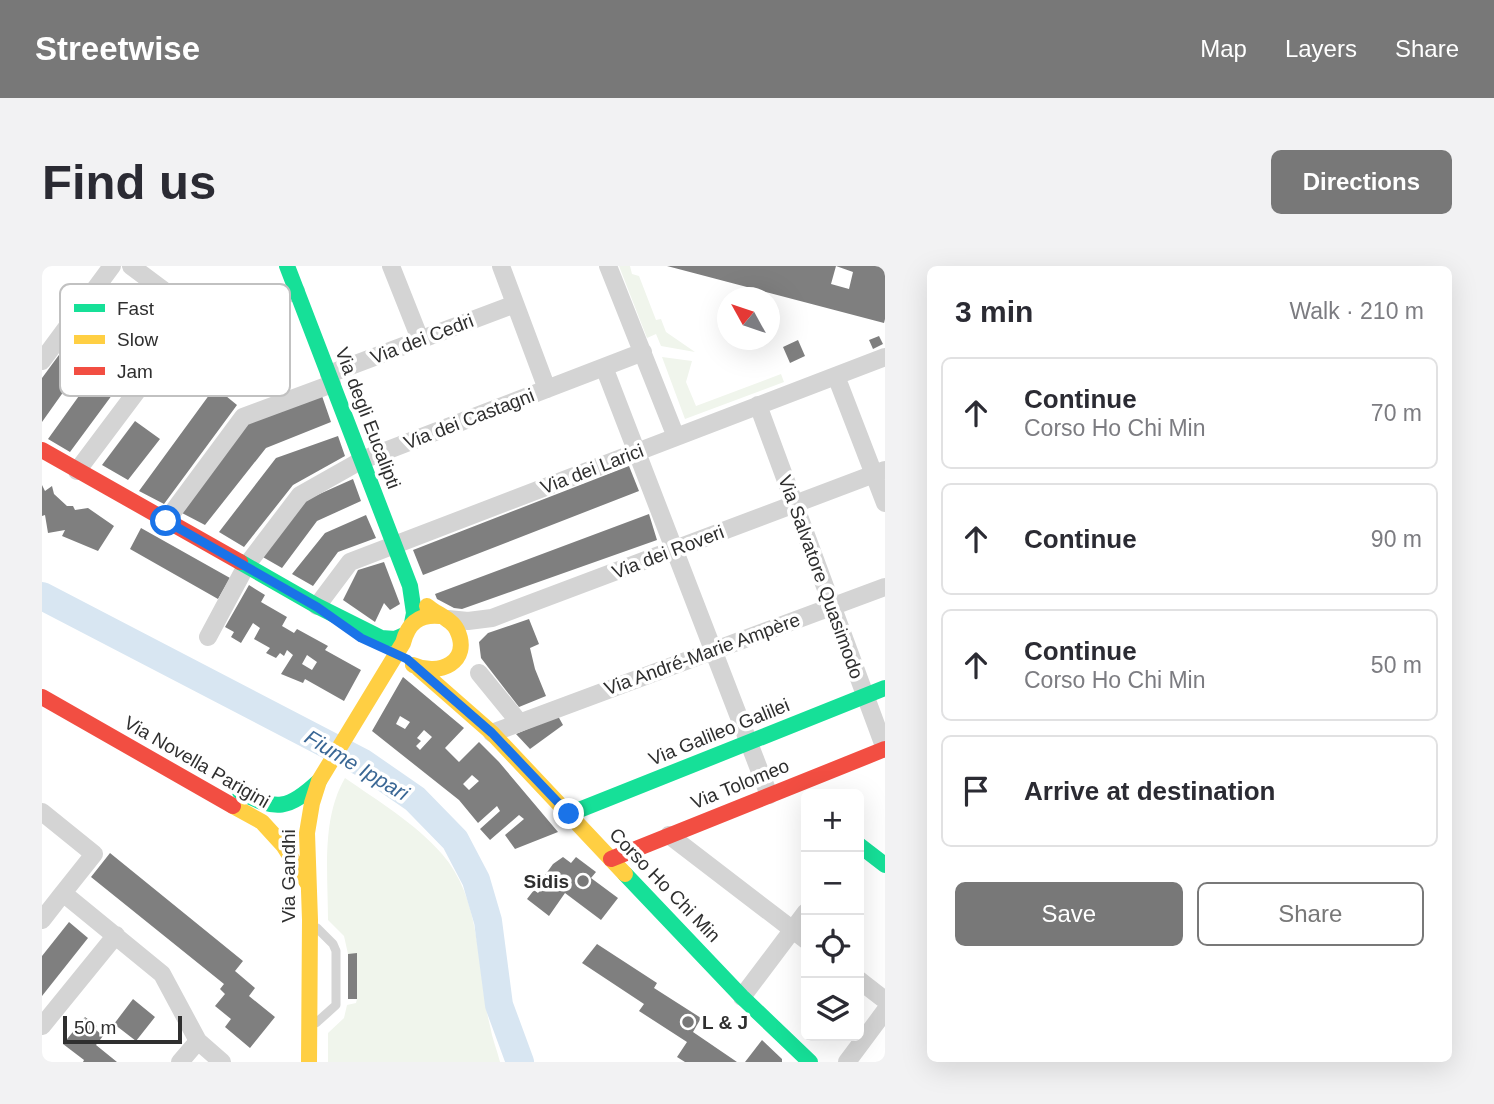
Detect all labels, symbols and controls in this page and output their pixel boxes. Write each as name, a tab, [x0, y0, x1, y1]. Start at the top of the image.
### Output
text: Streetwise	[35, 30, 200, 67]
text: Map	[1200, 35, 1247, 62]
text: Layers	[1285, 35, 1357, 62]
text: Share	[1395, 35, 1459, 62]
button: Directions	[1271, 150, 1452, 214]
text: Find us	[42, 155, 216, 209]
legend	[60, 284, 290, 396]
north arrow	[717, 287, 780, 350]
text: 3 min	[955, 295, 1033, 328]
text: Fast	[117, 298, 155, 319]
text: Walk · 210 m	[1289, 298, 1424, 324]
street label: Via dei Cedri	[368, 310, 476, 368]
text: Slow	[117, 329, 158, 350]
street label: Via degli Eucalipti	[331, 344, 405, 492]
text: Jam	[117, 361, 153, 382]
street label: Via dei Castagni	[401, 384, 537, 454]
text: Continue	[1024, 384, 1137, 414]
icon: ahead	[957, 394, 995, 432]
text: 70 m	[1371, 400, 1422, 426]
text: Corso Ho Chi Min	[1024, 415, 1206, 441]
street label: Via dei Larici	[538, 440, 646, 498]
street label: Via Salvatore Quasimodo	[774, 472, 868, 682]
route start	[150, 505, 181, 536]
icon: ahead	[957, 520, 995, 558]
street label: Via dei Roveri	[609, 521, 727, 583]
text: Continue	[1024, 524, 1137, 554]
text: 90 m	[1371, 526, 1422, 552]
street label: Via André-Marie Ampère	[601, 609, 803, 699]
text: Continue	[1024, 636, 1137, 666]
icon: ahead	[957, 646, 995, 684]
text: 50 m	[1371, 652, 1422, 678]
text: Corso Ho Chi Min	[1024, 667, 1206, 693]
street label: Via Galileo Galilei	[646, 694, 792, 770]
street label: Via Novella Parigini	[121, 712, 273, 812]
water label: Fiume Ippari	[301, 725, 414, 806]
street label: Via Tolomeo	[688, 755, 792, 813]
icon: arrive	[957, 772, 995, 810]
text: Arrive at destination	[1024, 776, 1275, 806]
map controls	[801, 789, 864, 1041]
button: +	[801, 789, 864, 852]
route end	[553, 798, 584, 829]
street label: Corso Ho Chi Min	[605, 824, 725, 946]
street label: Via Gandhi	[278, 829, 299, 923]
button: −	[801, 852, 864, 915]
place label: Sidis	[524, 871, 569, 892]
marker: Sidis	[575, 873, 591, 889]
button: Save	[955, 882, 1183, 946]
button: Share	[1197, 882, 1424, 946]
button: locate	[801, 915, 864, 978]
button: layers	[801, 978, 864, 1041]
place label: L & J	[702, 1012, 748, 1033]
scale bar	[63, 1013, 182, 1045]
marker: L & J	[680, 1014, 696, 1030]
text: 50 m	[74, 1017, 116, 1038]

